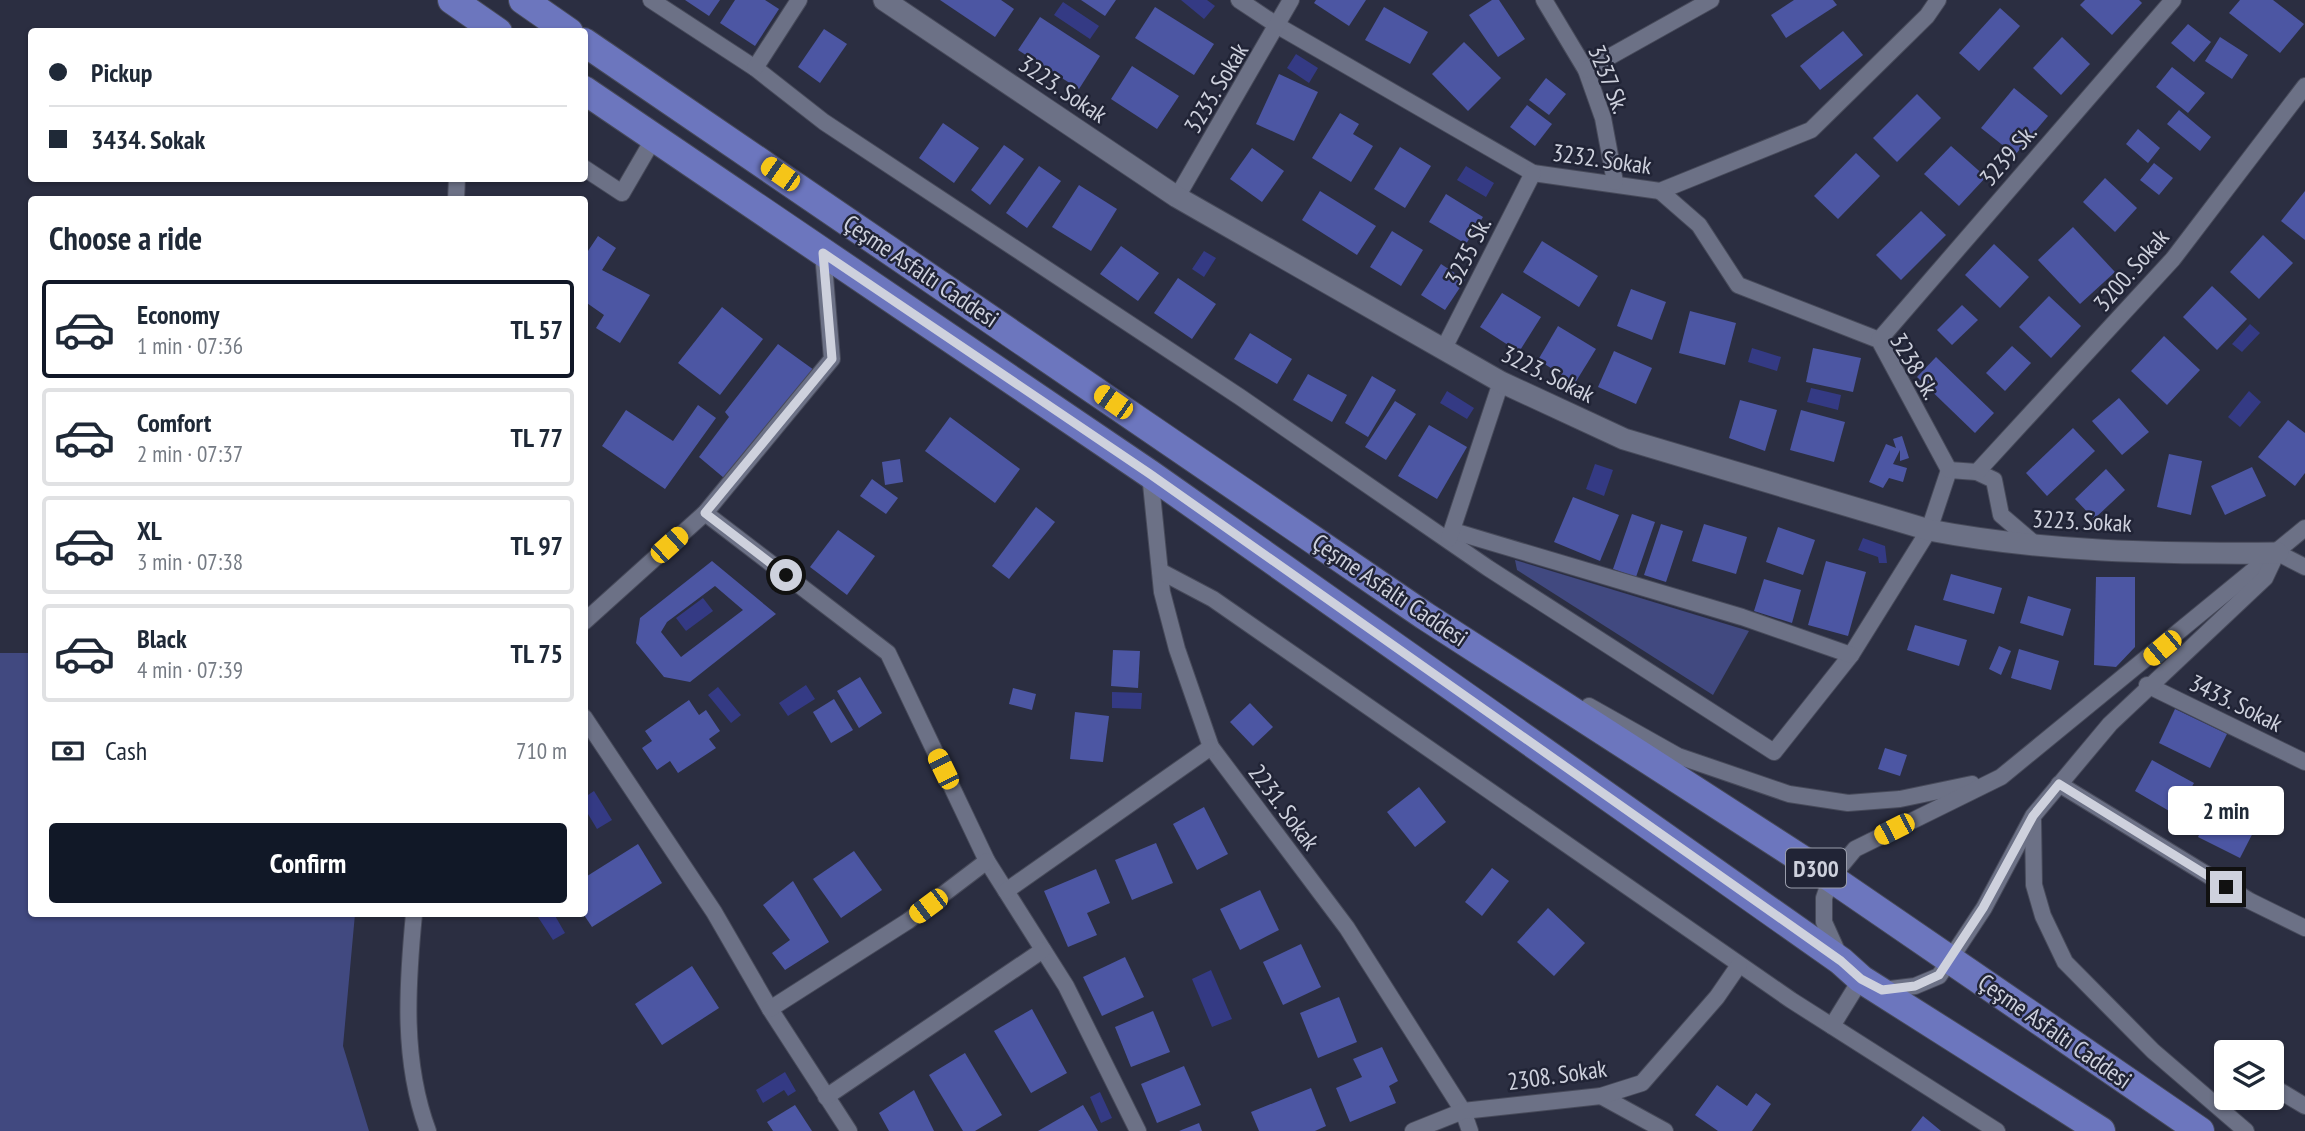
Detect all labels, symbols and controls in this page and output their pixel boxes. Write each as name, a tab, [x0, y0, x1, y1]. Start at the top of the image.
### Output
street label: 3233. Sokak	[1177, 37, 1255, 139]
street label: 3237 Sk.	[1581, 40, 1637, 118]
street label: 3223. Sokak	[1013, 48, 1114, 130]
text: Pickup	[91, 56, 152, 89]
street label: 3239 Sk.	[1973, 118, 2043, 192]
text: 3434. Sokak	[91, 123, 205, 156]
street label: 3232. Sokak	[1550, 137, 1654, 181]
car	[757, 153, 804, 195]
street label: Çeşme Asfaltı Caddesi	[838, 208, 1004, 334]
street label: 3235 Sk.	[1438, 212, 1498, 290]
text: Choose a ride	[49, 217, 202, 259]
street label: 3200. Sokak	[2087, 222, 2176, 318]
icon: car	[53, 298, 116, 361]
text: Economy	[137, 298, 219, 331]
text: TL 57	[511, 313, 563, 346]
street label: 3238 Sk.	[1883, 327, 1947, 405]
text: 1 min · 07:36	[137, 331, 243, 360]
street label: 3223. Sokak	[1496, 338, 1600, 410]
car	[1090, 381, 1137, 423]
icon: car	[53, 406, 116, 469]
text: Comfort	[137, 406, 211, 439]
text: TL 77	[511, 421, 563, 454]
text: 2 min · 07:37	[137, 439, 243, 468]
street label: 3223. Sokak	[2031, 503, 2133, 539]
icon: car	[53, 514, 116, 577]
text: XL	[137, 514, 162, 547]
car	[647, 523, 692, 567]
street label: Çeşme Asfaltı Caddesi	[1307, 527, 1473, 653]
text: TL 97	[511, 529, 563, 562]
text: 3 min · 07:38	[137, 547, 243, 576]
route start	[770, 559, 802, 591]
icon: car	[53, 622, 116, 685]
text: Black	[137, 622, 187, 655]
car	[2140, 626, 2185, 670]
text: TL 75	[511, 637, 563, 670]
text: 4 min · 07:39	[137, 655, 243, 684]
street label: 3433. Sokak	[2184, 667, 2288, 739]
icon: cash	[49, 732, 87, 770]
text: Cash	[105, 734, 147, 767]
text: 710 m	[516, 736, 567, 765]
car	[925, 746, 962, 792]
street label: 2231. Sokak	[1242, 758, 1327, 857]
callout: 2 min	[2168, 786, 2284, 834]
text: 2 min	[2203, 796, 2249, 825]
car	[1871, 810, 1918, 848]
button: Confirm	[49, 823, 567, 903]
road number: D300	[1786, 848, 1846, 888]
route end	[2210, 871, 2242, 903]
car	[905, 885, 952, 927]
street label: Çeşme Asfaltı Caddesi	[1972, 967, 2138, 1095]
map controls	[2214, 1040, 2284, 1110]
button: layers	[2214, 1040, 2284, 1110]
street label: 2308. Sokak	[1505, 1053, 1609, 1097]

